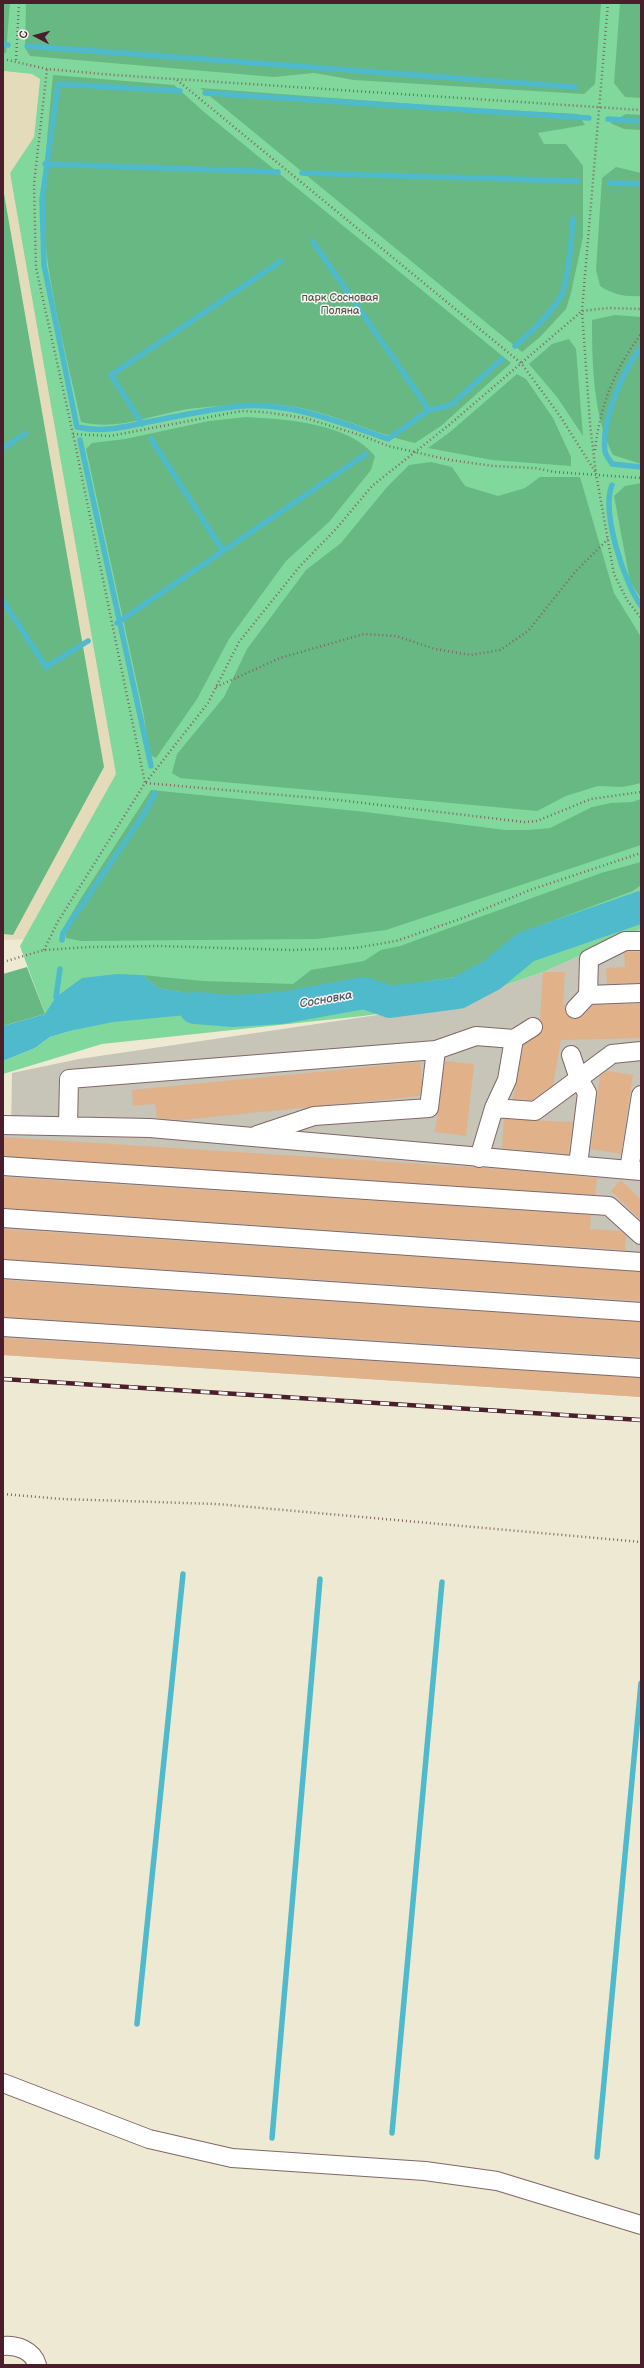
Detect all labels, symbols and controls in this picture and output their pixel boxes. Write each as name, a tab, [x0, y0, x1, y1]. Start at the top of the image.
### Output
north arrow	[16, 16, 56, 56]
text: С	[17, 30, 30, 39]
park label: парк Сосновая Поляна	[302, 291, 378, 317]
water label: Сосновка	[299, 988, 353, 1012]

